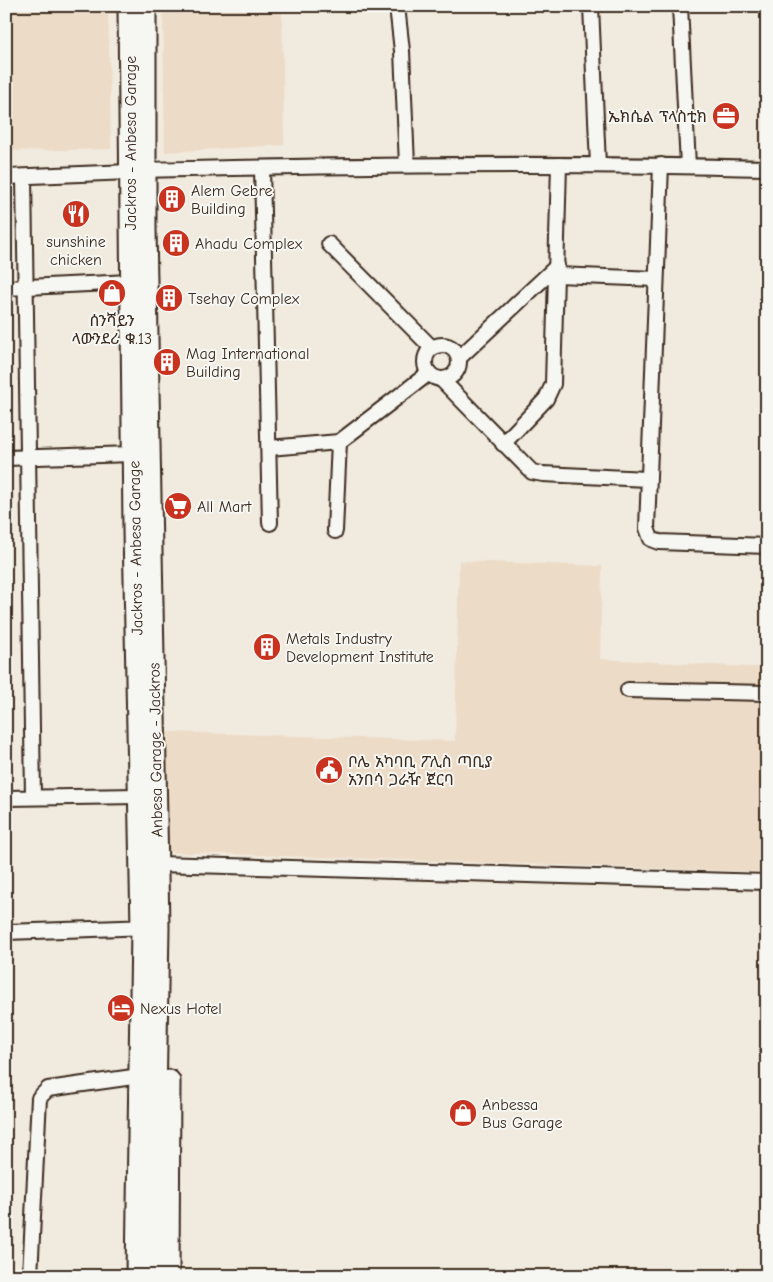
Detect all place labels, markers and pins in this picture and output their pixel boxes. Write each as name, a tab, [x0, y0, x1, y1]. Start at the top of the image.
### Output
office icon: ኤክሴል ፕላስቲክ	[711, 101, 741, 131]
place label: ኤክሴል ፕላስቲክ	[608, 108, 707, 126]
place label: Alem Gebre Building	[191, 182, 273, 218]
building icon: Alem Gebre Building	[157, 184, 187, 214]
restaurant icon: sunshine chicken	[61, 199, 91, 229]
building icon: Ahadu Complex	[161, 228, 191, 258]
place label: sunshine chicken	[46, 233, 106, 269]
place label: Ahadu Complex	[195, 235, 303, 253]
shop icon: ሰንሻይን ላውንደሪ ቁ.13	[97, 278, 127, 308]
building icon: Tsehay Complex	[154, 283, 184, 313]
place label: Tsehay Complex	[188, 290, 300, 308]
place label: ሰንሻይን ላውንደሪ ቁ.13	[72, 312, 152, 348]
place label: Mag International Building	[186, 345, 309, 381]
building icon: Mag International Building	[152, 347, 182, 377]
supermarket icon: All Mart	[163, 491, 193, 521]
place label: All Mart	[197, 498, 252, 516]
place label: Metals Industry Development Institute	[286, 630, 434, 666]
building icon: Metals Industry Development Institute	[252, 632, 282, 662]
place label: ቦሌ አካባቢ ፖሊስ ጣቢያ አንበሳ ጋራዥ ጀርባ	[348, 753, 493, 789]
public building icon: ቦሌ አካባቢ ፖሊስ ጣቢያ አንበሳ ጋራዥ ጀርባ	[314, 755, 344, 785]
hotel icon: Nexus Hotel	[106, 993, 136, 1023]
place label: Nexus Hotel	[140, 1000, 222, 1018]
place label: Anbessa Bus Garage	[482, 1096, 563, 1132]
shop icon: Anbessa Bus Garage	[448, 1098, 478, 1128]

